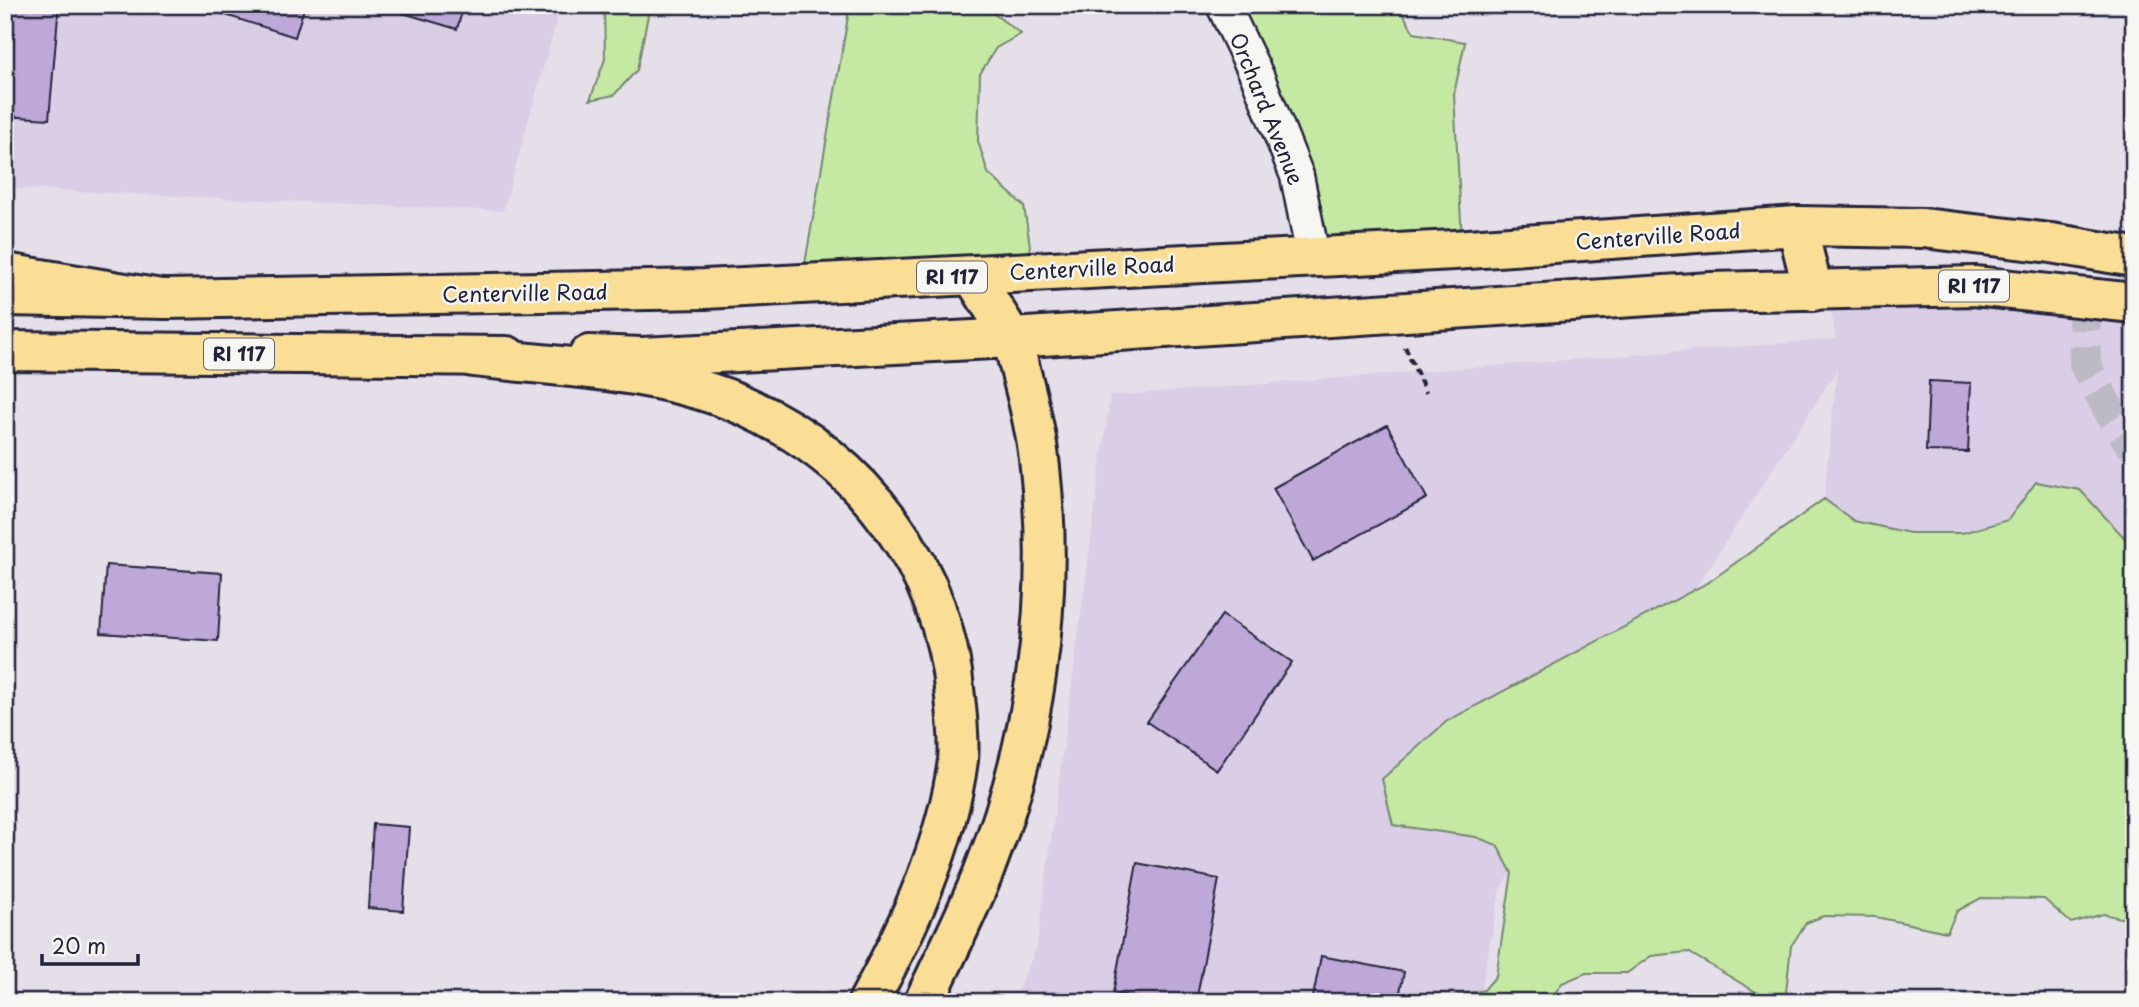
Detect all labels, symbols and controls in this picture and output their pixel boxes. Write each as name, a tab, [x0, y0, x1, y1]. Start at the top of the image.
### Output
street label: Orchard Avenue	[1223, 27, 1313, 189]
street label: Centerville Road	[1574, 213, 1742, 257]
street label: Centerville Road	[1008, 247, 1175, 287]
road number: RI 117	[917, 262, 987, 292]
road number: RI 117	[1939, 270, 2009, 302]
street label: Centerville Road	[442, 275, 608, 309]
road number: RI 117	[204, 338, 274, 370]
scale bar	[42, 923, 138, 967]
text: 20 m	[52, 929, 106, 961]

